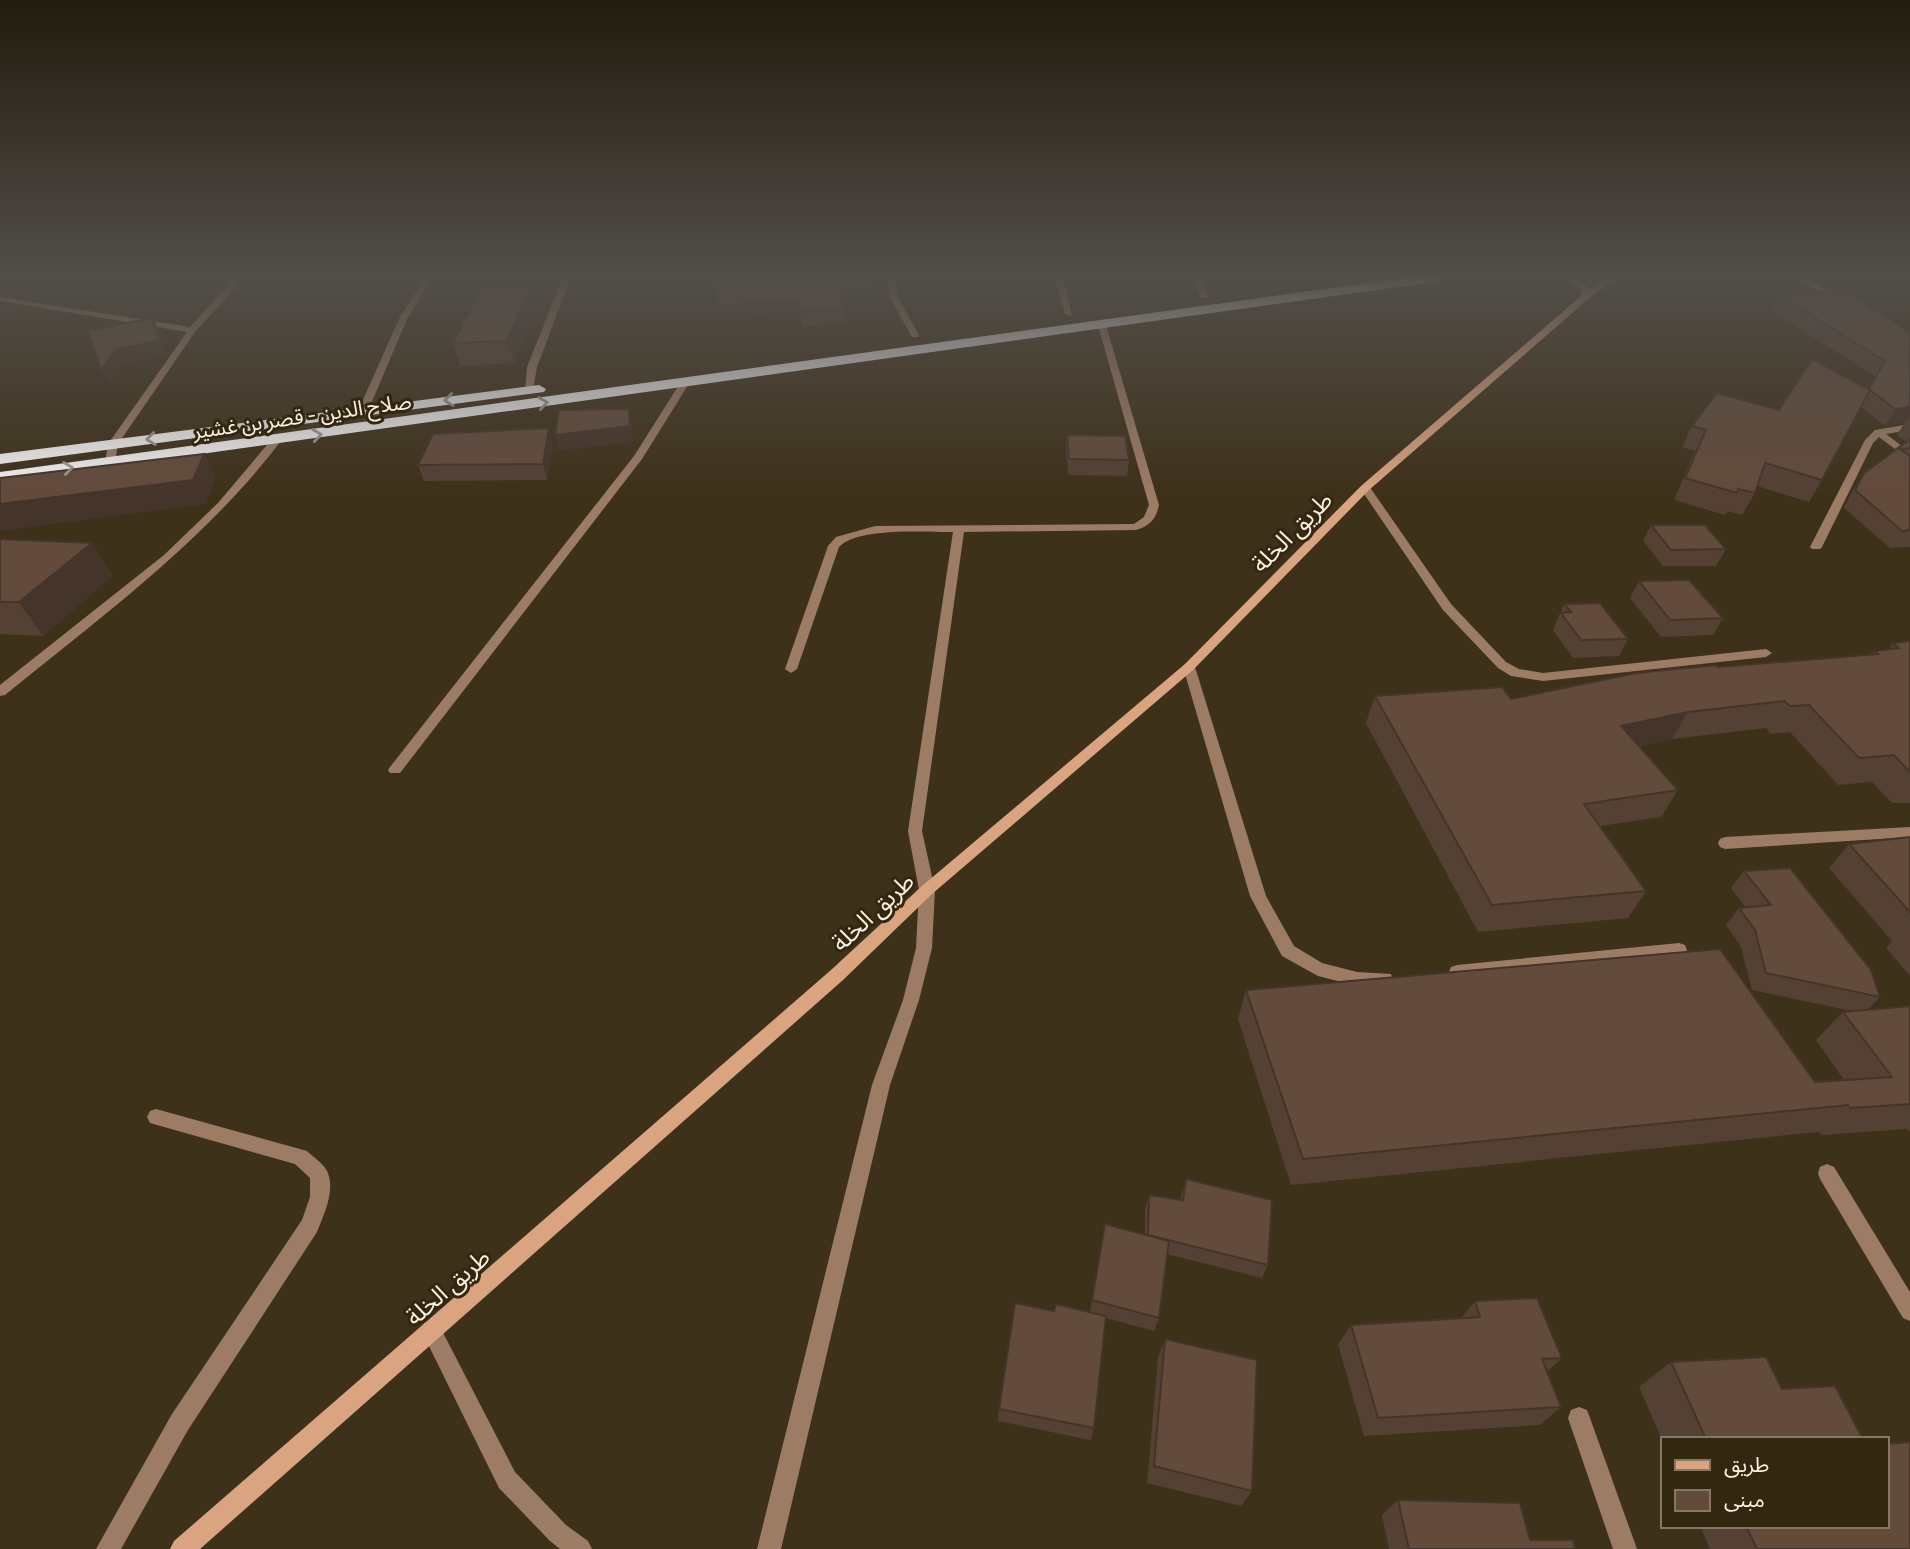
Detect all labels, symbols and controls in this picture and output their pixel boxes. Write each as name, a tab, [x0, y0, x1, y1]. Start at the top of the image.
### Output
street label: صلاح الدين - قصر بن غشير	[190, 387, 413, 447]
one-way arrow	[444, 393, 455, 408]
one-way arrow	[537, 395, 549, 410]
one-way arrow	[312, 428, 323, 443]
one-way arrow	[145, 432, 157, 447]
one-way arrow	[62, 461, 73, 476]
street label: طريق الخلة	[1245, 485, 1339, 579]
street label: طريق الخلة	[825, 866, 921, 958]
street label: طريق الخلة	[399, 1241, 496, 1332]
legend	[1661, 1437, 1889, 1528]
text: طريق	[1724, 1451, 1769, 1478]
text: مبنى	[1724, 1486, 1765, 1512]

